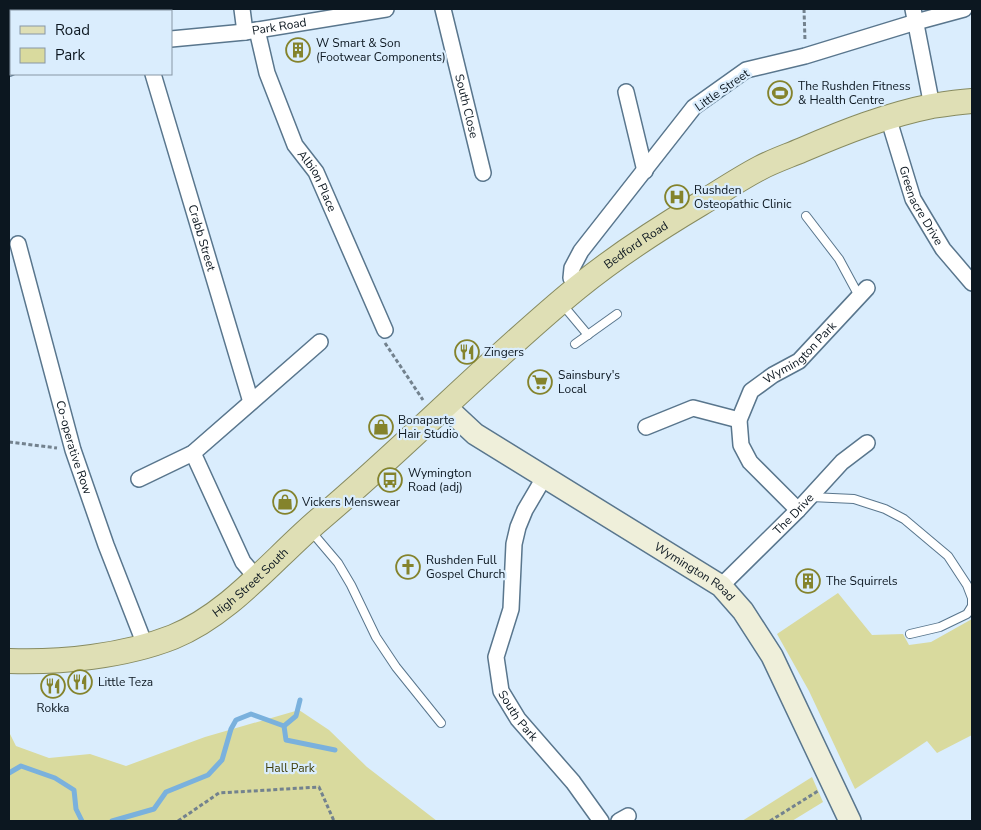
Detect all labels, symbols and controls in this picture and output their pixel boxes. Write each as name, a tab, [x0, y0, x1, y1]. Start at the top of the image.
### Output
legend	[10, 10, 172, 75]
street label: Park Road	[251, 14, 308, 39]
text: Road	[55, 20, 90, 40]
place label: W Smart & Son (Footwear Components)	[316, 35, 446, 65]
building icon: W Smart & Son (Footwear Components)	[285, 37, 311, 63]
text: Park	[55, 45, 85, 65]
street label: Little Street	[692, 65, 753, 115]
street label: South Close	[451, 72, 482, 140]
place label: The Rushden Fitness & Health Centre	[798, 78, 911, 108]
sports icon: The Rushden Fitness & Health Centre	[767, 80, 793, 106]
street label: Albion Place	[294, 147, 340, 214]
street label: Greenacre Drive	[895, 164, 947, 248]
place label: Rushden Osteopathic Clinic	[694, 182, 792, 212]
hospital icon: Rushden Osteopathic Clinic	[664, 184, 690, 210]
street label: Crabb Street	[184, 203, 220, 274]
street label: Bedford Road	[601, 218, 671, 272]
street label: Wymington Park	[760, 317, 840, 387]
restaurant icon: Zingers	[454, 339, 480, 365]
place label: Zingers	[484, 344, 524, 360]
place label: Sainsbury's Local	[558, 367, 620, 397]
supermarket icon: Sainsbury's Local	[527, 369, 553, 395]
street label: Co-operative Row	[52, 399, 96, 497]
place label: Bonaparte Hair Studio	[398, 412, 459, 442]
shop icon: Bonaparte Hair Studio	[368, 414, 394, 440]
place label: Wymington Road (adj)	[408, 465, 472, 495]
bus stop icon: Wymington Road (adj)	[377, 467, 403, 493]
shop icon: Vickers Menswear	[272, 489, 298, 515]
street label: The Drive	[769, 490, 817, 538]
place label: Vickers Menswear	[301, 494, 401, 510]
street label: Wymington Road	[651, 539, 739, 604]
street label: High Street South	[209, 544, 292, 621]
place label: Rushden Full Gospel Church	[426, 552, 505, 582]
church icon: Rushden Full Gospel Church	[395, 554, 421, 580]
building icon: The Squirrels	[795, 568, 821, 594]
place label: The Squirrels	[826, 573, 898, 589]
restaurant icon: Little Teza	[67, 669, 93, 695]
restaurant icon: Rokka	[40, 673, 66, 699]
place label: Little Teza	[98, 674, 153, 690]
street label: South Park	[494, 687, 542, 745]
place label: Rokka	[37, 700, 69, 716]
park label: Hall Park	[265, 760, 316, 776]

